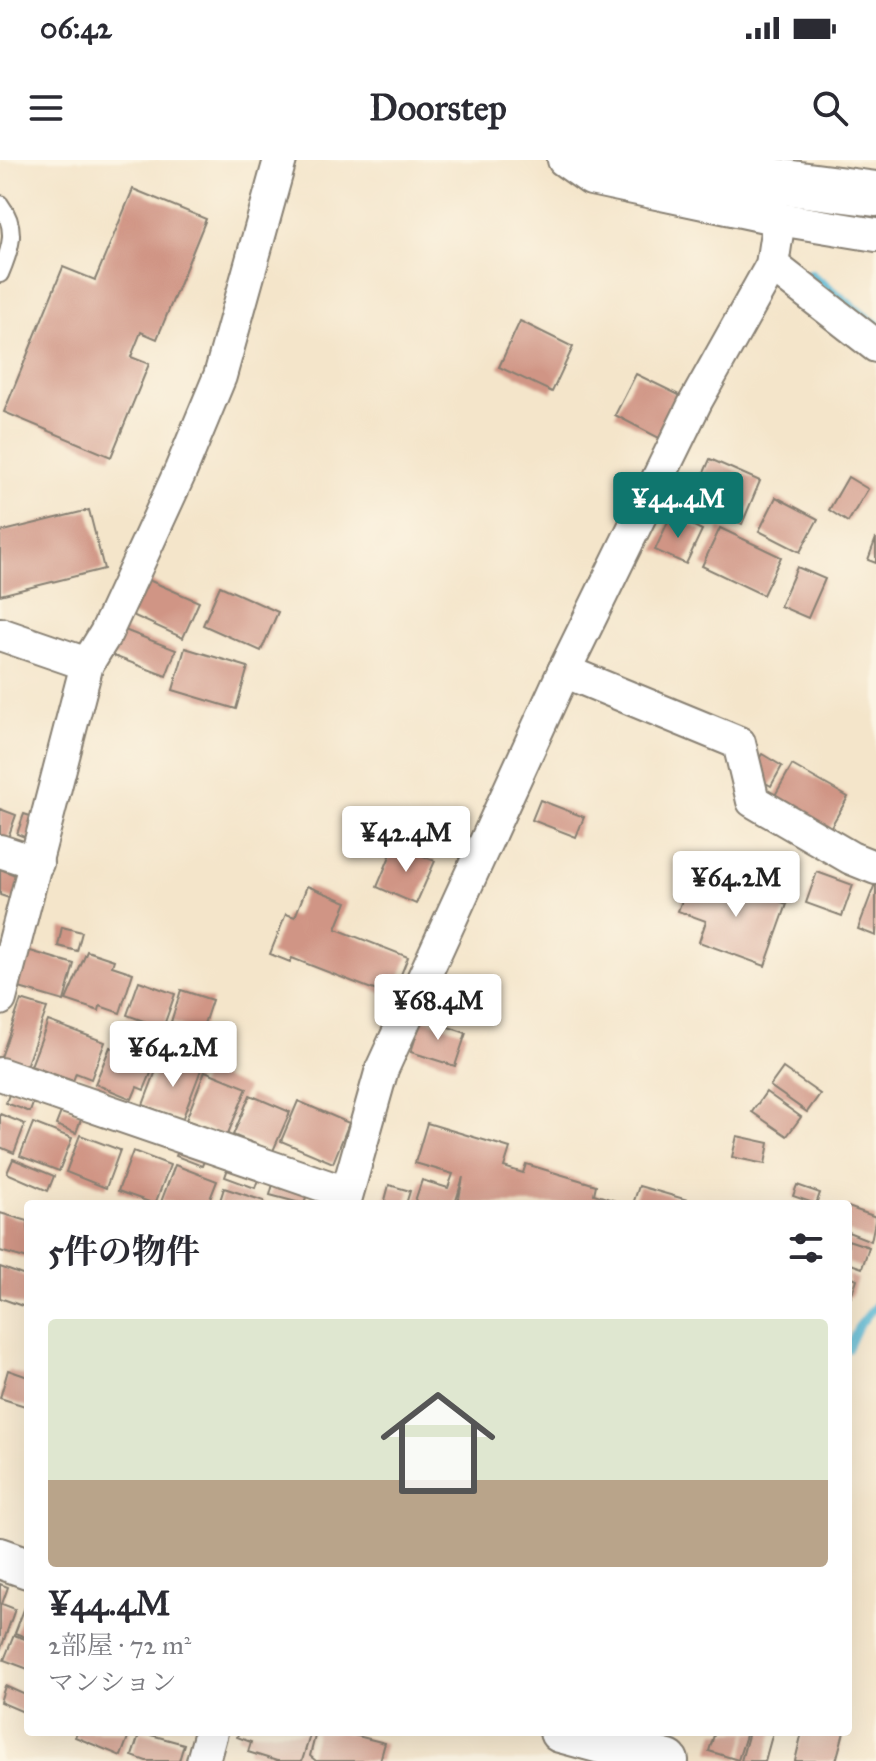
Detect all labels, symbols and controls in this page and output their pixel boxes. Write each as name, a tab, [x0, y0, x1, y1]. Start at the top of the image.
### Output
text: 06:42	[40, 10, 112, 46]
icon: menu	[24, 86, 68, 130]
text: Doorstep	[369, 86, 507, 130]
icon: search	[808, 86, 852, 130]
pin: ¥44.4M	[613, 472, 743, 540]
text: ¥44.4M	[631, 482, 725, 514]
pin: ¥42.4M	[341, 806, 471, 874]
text: ¥42.4M	[360, 816, 452, 848]
pin: ¥64.2M	[671, 851, 801, 919]
text: ¥64.2M	[691, 861, 781, 893]
pin: ¥68.4M	[373, 974, 503, 1042]
text: ¥68.4M	[392, 984, 484, 1016]
pin: ¥64.2M	[108, 1021, 238, 1089]
text: ¥64.2M	[128, 1031, 218, 1063]
icon: filters	[784, 1226, 828, 1270]
text: 5件の物件	[48, 1231, 200, 1272]
icon: home	[366, 1371, 510, 1515]
text: ¥44.4M	[48, 1583, 170, 1624]
text: 2部屋 · 72 m²	[48, 1629, 191, 1661]
text: マンション	[48, 1666, 177, 1698]

